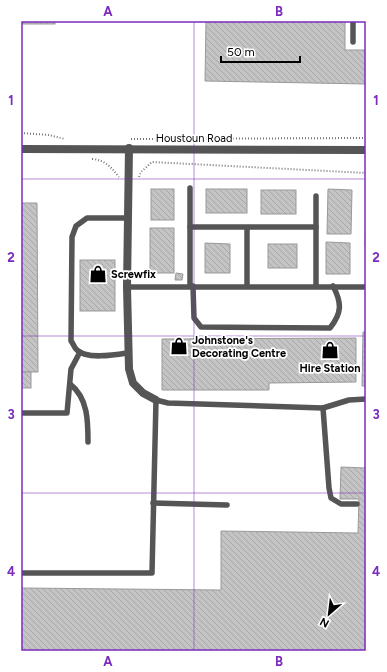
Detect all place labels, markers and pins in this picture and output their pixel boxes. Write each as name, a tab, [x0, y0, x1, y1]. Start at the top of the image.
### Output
shop icon: Screwfix	[88, 264, 108, 284]
place label: Screwfix	[111, 268, 156, 281]
place label: Johnstone's Decorating Centre	[192, 334, 286, 360]
shop icon: Johnstone's Decorating Centre	[169, 336, 189, 356]
shop icon: Hire Station	[320, 340, 340, 360]
place label: Hire Station	[300, 362, 360, 375]

